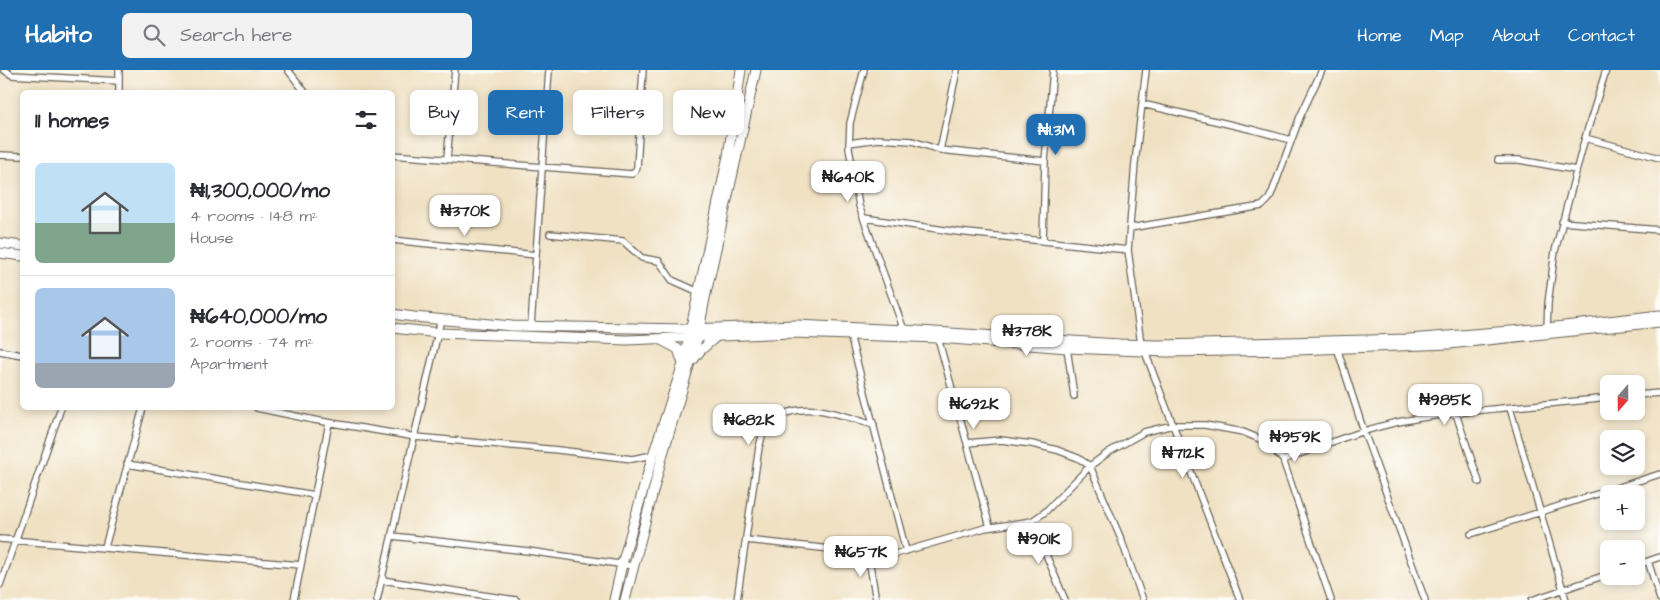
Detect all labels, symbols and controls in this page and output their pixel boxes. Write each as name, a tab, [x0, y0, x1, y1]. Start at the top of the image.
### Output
search box	[122, 13, 472, 58]
text: Habito	[25, 18, 92, 52]
icon: search	[140, 21, 168, 49]
text: Search here	[180, 22, 292, 49]
text: Home	[1357, 23, 1402, 48]
text: Map	[1430, 23, 1464, 48]
text: About	[1492, 23, 1540, 48]
text: Contact	[1568, 23, 1635, 48]
chip: Buy	[410, 90, 478, 135]
chip: Rent	[488, 90, 563, 135]
chip: Filters	[573, 90, 663, 135]
chip: New	[673, 90, 744, 135]
text: 11 homes	[35, 106, 109, 135]
icon: filters	[352, 106, 380, 134]
pin: ₦1.3M	[1021, 114, 1091, 156]
text: ₦1.3M	[1037, 119, 1075, 141]
pin: ₦640K	[813, 160, 883, 203]
text: ₦640K	[822, 166, 874, 188]
text: ₦1,300,000/mo	[190, 176, 330, 205]
icon: home	[75, 183, 135, 243]
pin: ₦370K	[430, 194, 500, 237]
text: ₦370K	[440, 200, 490, 222]
text: 4 rooms · 148 m²	[190, 205, 318, 227]
text: House	[190, 227, 234, 249]
text: ₦640,000/mo	[190, 302, 327, 331]
icon: home	[75, 308, 135, 368]
pin: ₦378K	[992, 314, 1062, 357]
text: ₦378K	[1002, 320, 1052, 342]
text: 2 rooms · 74 m²	[190, 331, 314, 353]
text: Apartment	[190, 353, 268, 375]
north arrow	[1600, 375, 1645, 420]
map controls	[1600, 375, 1645, 585]
pin: ₦985K	[1410, 384, 1480, 426]
pin: ₦692K	[939, 388, 1009, 430]
text: ₦985K	[1419, 389, 1471, 411]
text: ₦692K	[949, 393, 999, 415]
pin: ₦682K	[714, 404, 784, 446]
text: ₦682K	[724, 409, 774, 431]
pin: ₦959K	[1260, 420, 1330, 463]
text: ₦959K	[1270, 426, 1320, 448]
button: layers	[1600, 430, 1645, 475]
pin: ₦712K	[1148, 436, 1218, 479]
text: ₦712K	[1162, 442, 1204, 464]
button: +	[1600, 485, 1645, 530]
pin: ₦901K	[1004, 522, 1074, 565]
text: ₦901K	[1018, 528, 1060, 550]
pin: ₦657K	[826, 536, 896, 578]
button: −	[1600, 540, 1645, 585]
text: ₦657K	[835, 541, 887, 563]

